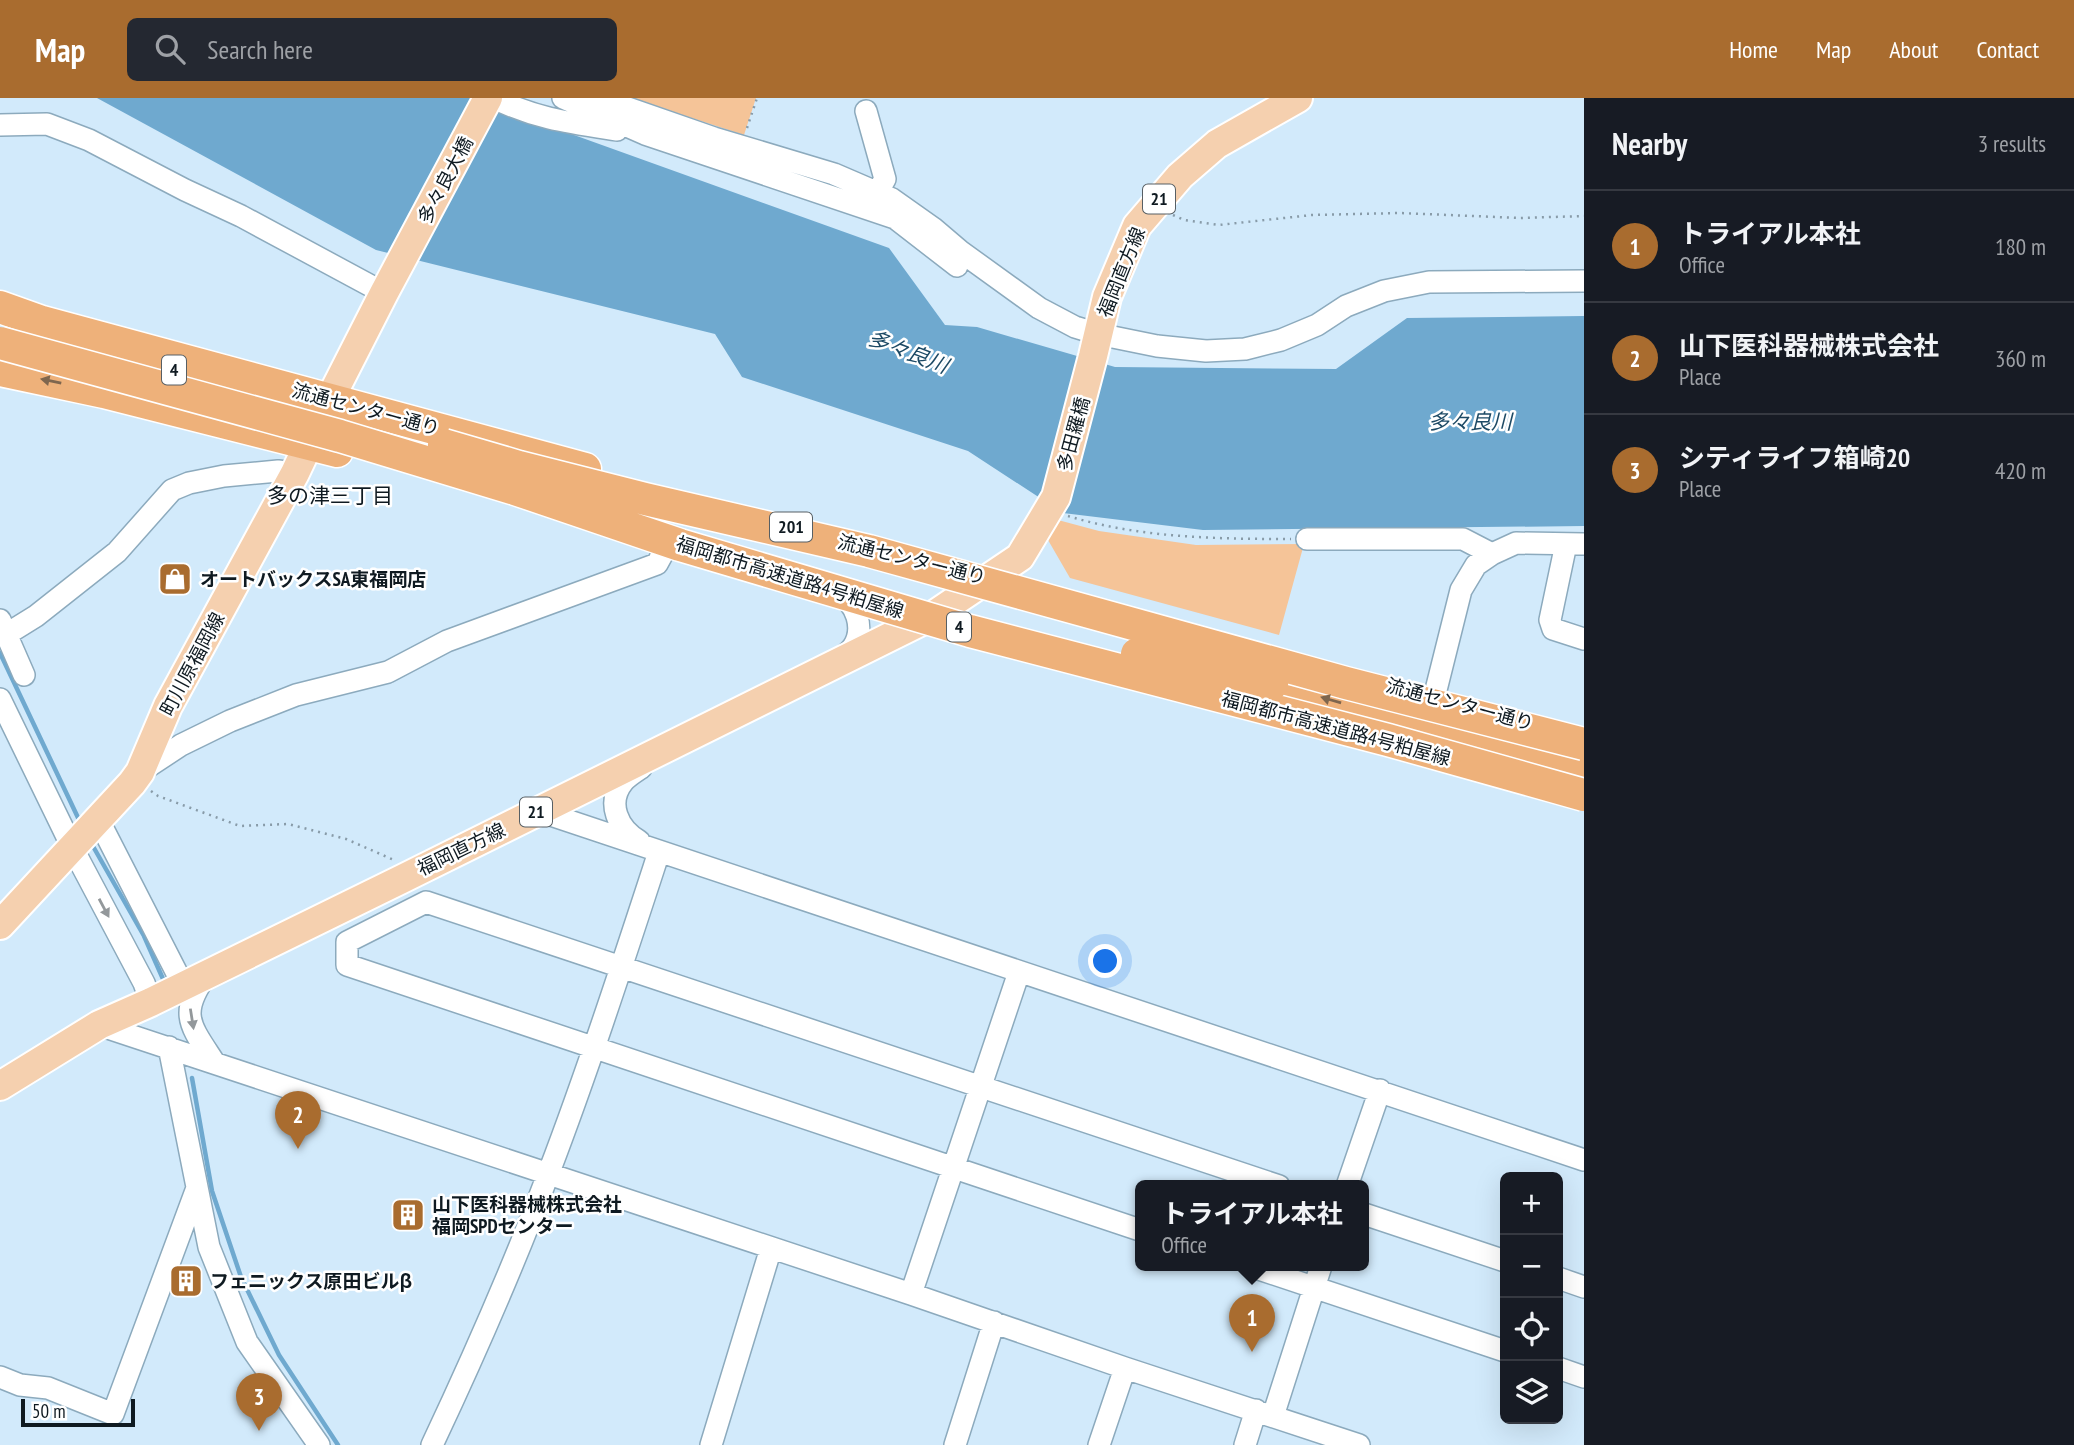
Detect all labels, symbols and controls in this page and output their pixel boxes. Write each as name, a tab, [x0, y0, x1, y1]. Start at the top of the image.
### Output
search box	[127, 18, 617, 81]
text: Map	[35, 28, 85, 71]
icon: search	[151, 30, 189, 68]
text: Search here	[207, 33, 313, 66]
text: Home	[1729, 34, 1778, 65]
text: Map	[1816, 34, 1851, 65]
text: About	[1889, 34, 1938, 65]
text: Contact	[1976, 34, 2039, 65]
text: Nearby	[1612, 124, 1687, 163]
text: 3 results	[1978, 129, 2046, 158]
street label: 多々良大橋	[412, 132, 478, 228]
road number: 21	[1143, 184, 1175, 214]
text: トライアル本社	[1679, 217, 1861, 250]
street label: 福岡直方線	[1092, 223, 1150, 321]
text: 1	[1630, 232, 1641, 261]
text: 180 m	[1995, 232, 2046, 261]
text: Office	[1679, 250, 1725, 279]
water label: 多々良川	[864, 324, 954, 380]
text: 山下医科器械株式会社	[1679, 329, 1939, 362]
text: 2	[1630, 344, 1641, 373]
text: 360 m	[1995, 344, 2046, 373]
road number: 4	[162, 356, 186, 384]
text: Place	[1679, 362, 1721, 391]
one-way arrow	[40, 375, 62, 386]
street label: 流通センター通り	[289, 378, 443, 440]
street label: 多田羅橋	[1052, 394, 1094, 474]
water label: 多々良川	[1428, 408, 1514, 435]
text: シティライフ箱崎20	[1679, 441, 1910, 474]
text: 3	[1630, 456, 1641, 485]
text: 420 m	[1995, 456, 2046, 485]
text: Place	[1679, 474, 1721, 503]
district label: 多の津三丁目	[267, 482, 393, 509]
road number: 201	[770, 512, 812, 542]
street label: 流通センター通り	[835, 529, 989, 589]
street label: 福岡都市高速道路4号粕屋線	[673, 531, 907, 623]
shop icon: オートバックスSA東福岡店	[156, 560, 194, 598]
place label: オートバックスSA東福岡店	[200, 567, 426, 591]
street label: 町川原福岡線	[155, 608, 229, 720]
road number: 4	[947, 612, 971, 642]
street label: 流通センター通り	[1383, 673, 1537, 735]
street label: 福岡都市高速道路4号粕屋線	[1219, 686, 1453, 770]
one-way arrow	[1320, 695, 1341, 705]
road number: 21	[520, 798, 552, 826]
street label: 福岡直方線	[413, 817, 509, 881]
one-way arrow	[98, 898, 110, 917]
your location	[1088, 944, 1122, 978]
one-way arrow	[187, 1008, 198, 1030]
pin: 2	[275, 1091, 321, 1149]
map controls	[1500, 1172, 1563, 1424]
button: +	[1500, 1172, 1563, 1235]
popup	[1135, 1180, 1369, 1271]
place label: 山下医科器械株式会社 福岡SPDセンター	[432, 1192, 622, 1238]
building icon: 山下医科器械株式会社 福岡SPDセンター	[389, 1196, 427, 1234]
text: トライアル本社	[1161, 1197, 1343, 1230]
text: Office	[1161, 1230, 1207, 1259]
button: −	[1500, 1235, 1563, 1298]
building icon: フェニックス原田ビルβ	[167, 1262, 205, 1300]
place label: フェニックス原田ビルβ	[210, 1269, 412, 1293]
pin: 1	[1229, 1294, 1275, 1352]
button: locate	[1500, 1298, 1563, 1361]
button: layers	[1500, 1361, 1563, 1424]
pin: 3	[236, 1373, 282, 1431]
scale bar	[21, 1396, 135, 1428]
text: 50 m	[32, 1399, 66, 1423]

